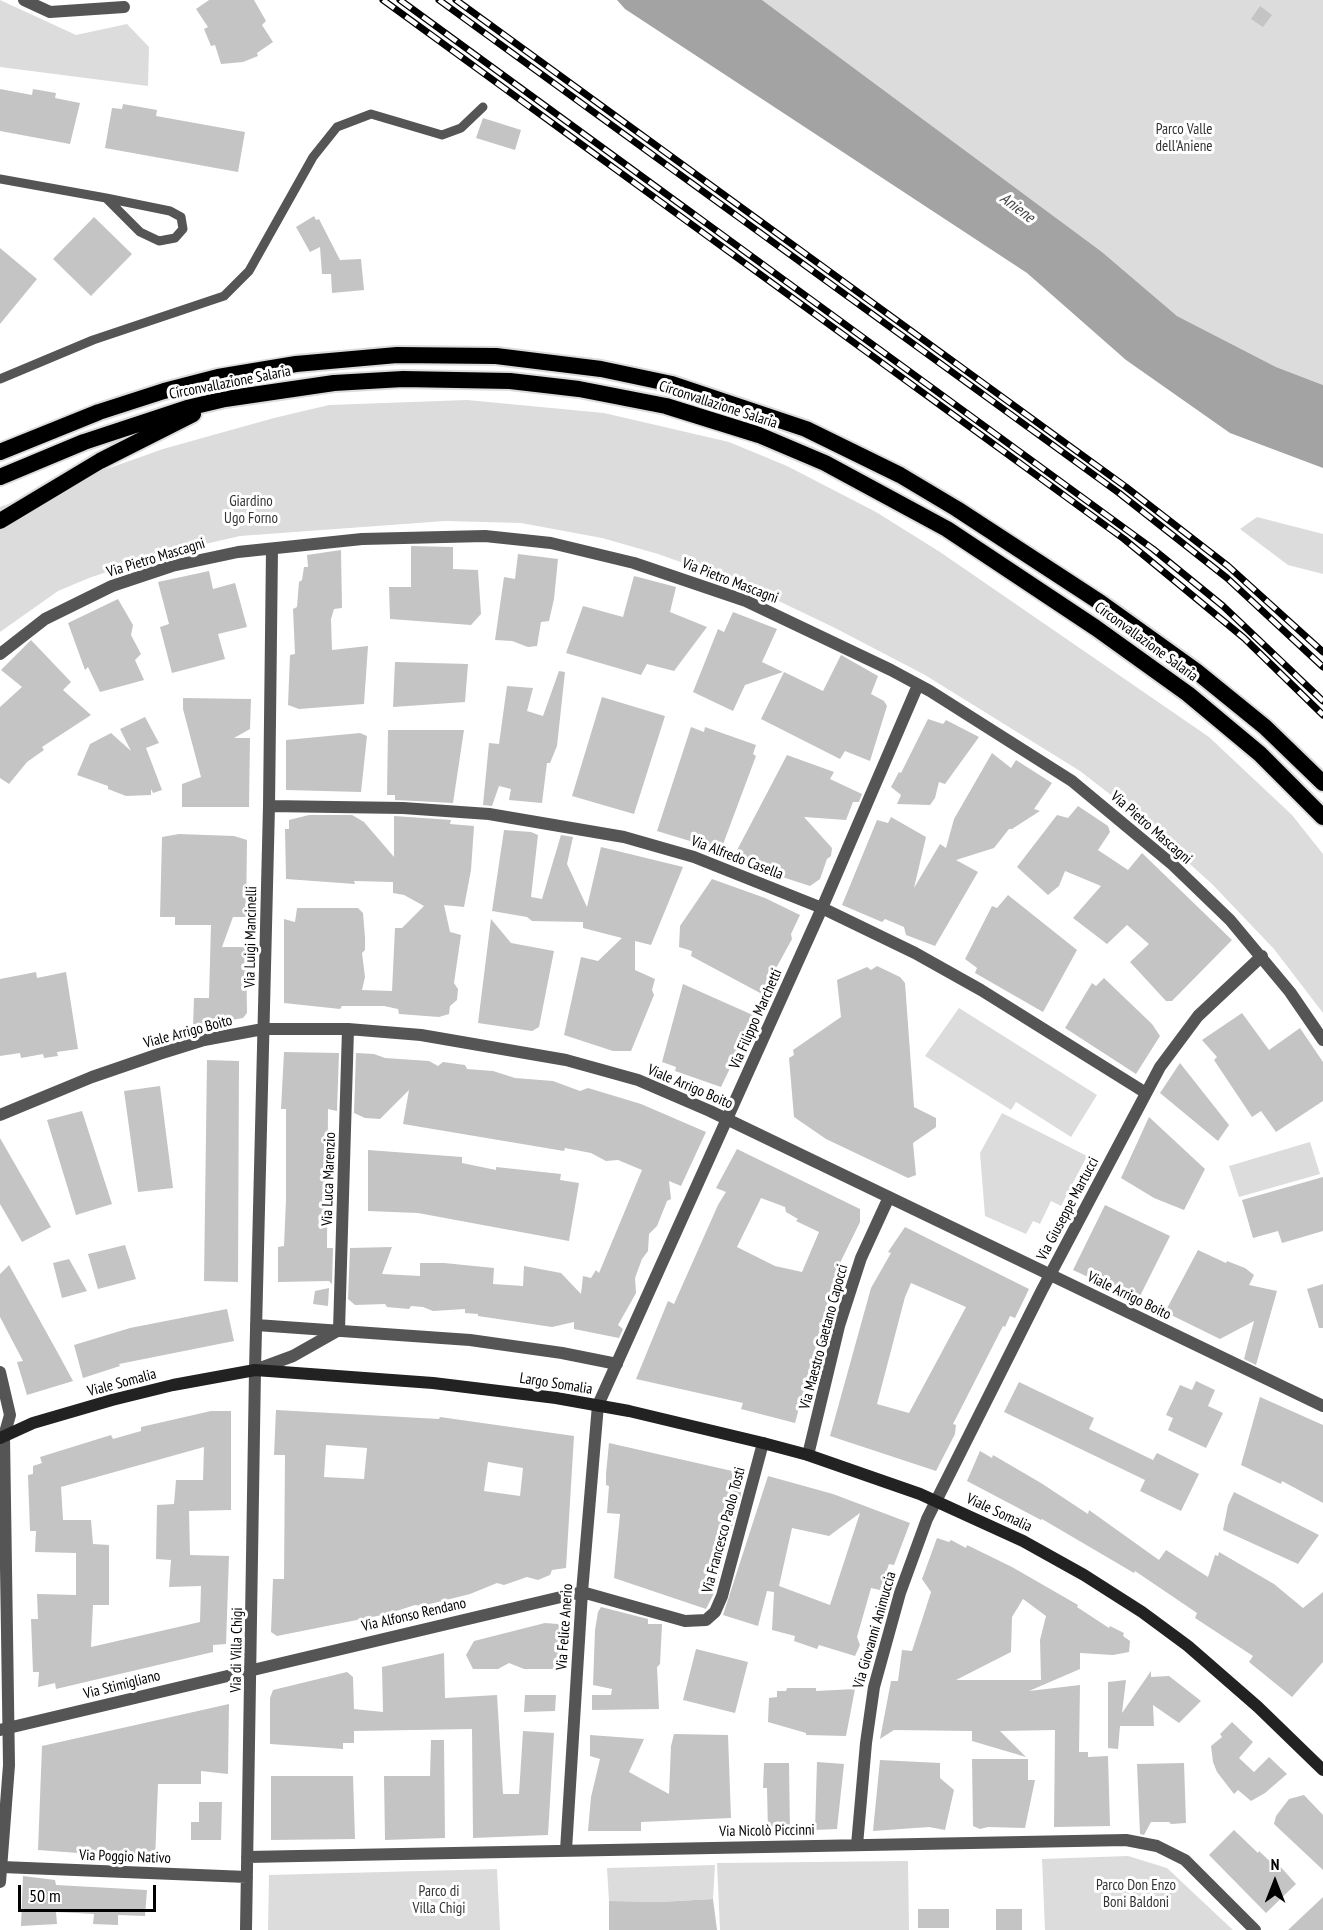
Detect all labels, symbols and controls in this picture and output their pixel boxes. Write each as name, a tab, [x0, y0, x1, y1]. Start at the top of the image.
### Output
park label: Parco Valle dell'Aniene	[1156, 121, 1212, 156]
water label: Aniene	[996, 189, 1038, 227]
street label: Circonvallazione Salaria	[168, 362, 292, 404]
street label: Circonvallazione Salaria	[656, 377, 780, 433]
park label: Giardino Ugo Forno	[224, 493, 278, 528]
street label: Via Pietro Mascagni	[105, 535, 207, 581]
street label: Via Pietro Mascagni	[679, 554, 781, 608]
street label: Circonvallazione Salaria	[1091, 598, 1201, 686]
street label: Via Pietro Mascagni	[1107, 788, 1195, 868]
street label: Via Alfredo Casella	[688, 832, 786, 884]
street label: Via Luigi Mancinelli	[241, 886, 261, 988]
street label: Via Filippo Marchetti	[726, 966, 786, 1072]
street label: Viale Arrigo Boito	[142, 1012, 234, 1052]
street label: Viale Arrigo Boito	[645, 1061, 735, 1113]
street label: Via Luca Marenzio	[318, 1132, 340, 1226]
street label: Via Giuseppe Martucci	[1033, 1154, 1103, 1264]
street label: Via Maestro Gaetano Capocci	[796, 1263, 852, 1411]
street label: Viale Arrigo Boito	[1084, 1268, 1174, 1324]
street label: Viale Somalia	[86, 1365, 158, 1401]
street label: Largo Somalia	[518, 1369, 594, 1399]
street label: Via Francesco Paolo Tosti	[699, 1465, 749, 1595]
street label: Viale Somalia	[963, 1490, 1035, 1536]
street label: Via Giovanni Animuccia	[850, 1570, 900, 1690]
street label: Via Felice Anerio	[553, 1583, 577, 1671]
street label: Via Alfonso Rendano	[360, 1594, 468, 1636]
street label: Via di Villa Chigi	[227, 1607, 247, 1693]
street label: Via Stimigliano	[82, 1667, 162, 1703]
street label: Via Nicolò Piccinni	[719, 1821, 815, 1841]
street label: Via Poggio Nativo	[79, 1846, 171, 1868]
north arrow	[1245, 1852, 1305, 1912]
text: N	[1271, 1854, 1279, 1874]
scale bar	[21, 1873, 159, 1911]
park label: Parco Don Enzo Boni Baldoni	[1096, 1877, 1176, 1912]
park label: Parco di Villa Chigi	[413, 1883, 465, 1918]
text: 50 m	[29, 1884, 61, 1907]

